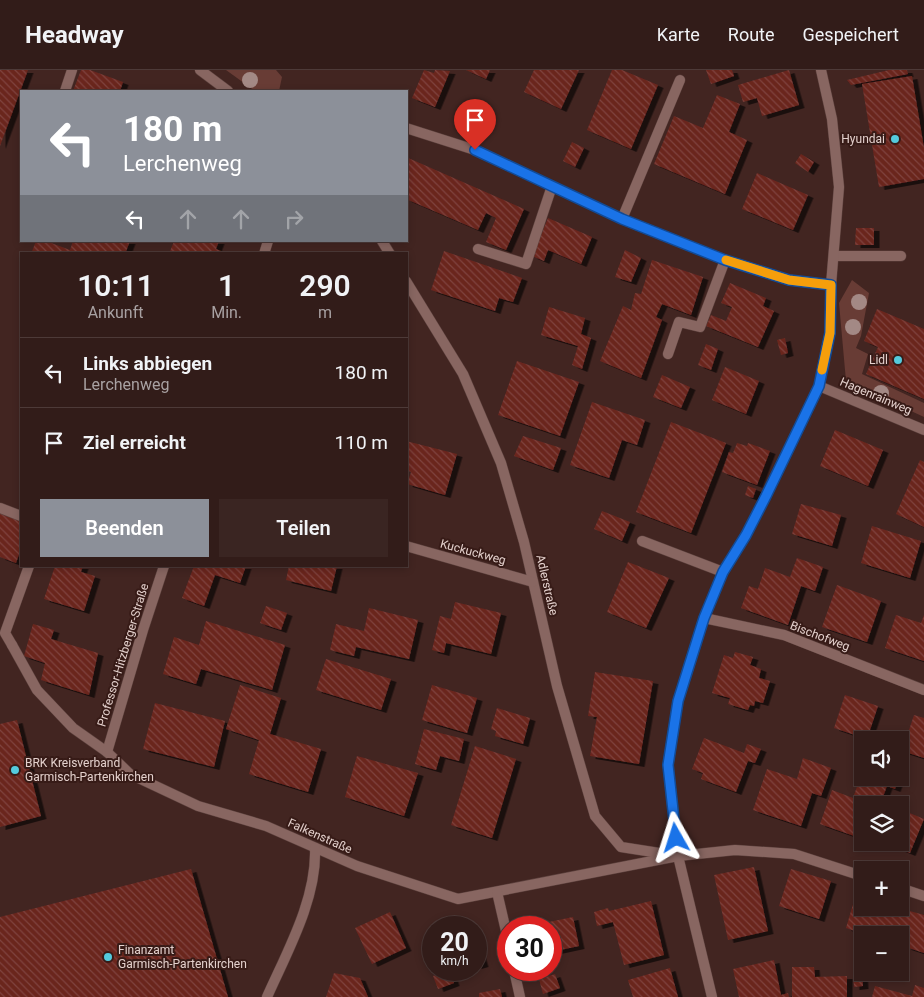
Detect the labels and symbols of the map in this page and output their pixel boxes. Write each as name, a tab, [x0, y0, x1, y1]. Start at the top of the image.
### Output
pin	[454, 99, 496, 150]
place label: Hyundai	[841, 132, 885, 146]
marker: Hyundai	[889, 133, 901, 145]
place label: Lidl	[869, 353, 888, 367]
marker: Lidl	[892, 354, 904, 366]
street label: Hagenrainweg	[838, 375, 914, 417]
street label: Kuckuckweg	[439, 537, 507, 567]
street label: Adlerstraße	[533, 553, 561, 617]
street label: Professor-Hitzberger-Straße	[94, 582, 152, 728]
street label: Bischofweg	[788, 618, 852, 654]
place label: BRK Kreisverband Garmisch-Partenkirchen	[25, 756, 154, 784]
marker: BRK Kreisverband Garmisch-Partenkirchen	[9, 764, 21, 776]
position arrow	[649, 811, 701, 863]
street label: Falkenstraße	[286, 816, 354, 856]
speed limit sign: 30	[497, 916, 562, 981]
place label: Finanzamt Garmisch-Partenkirchen	[118, 943, 247, 971]
marker: Finanzamt Garmisch-Partenkirchen	[102, 951, 114, 963]

